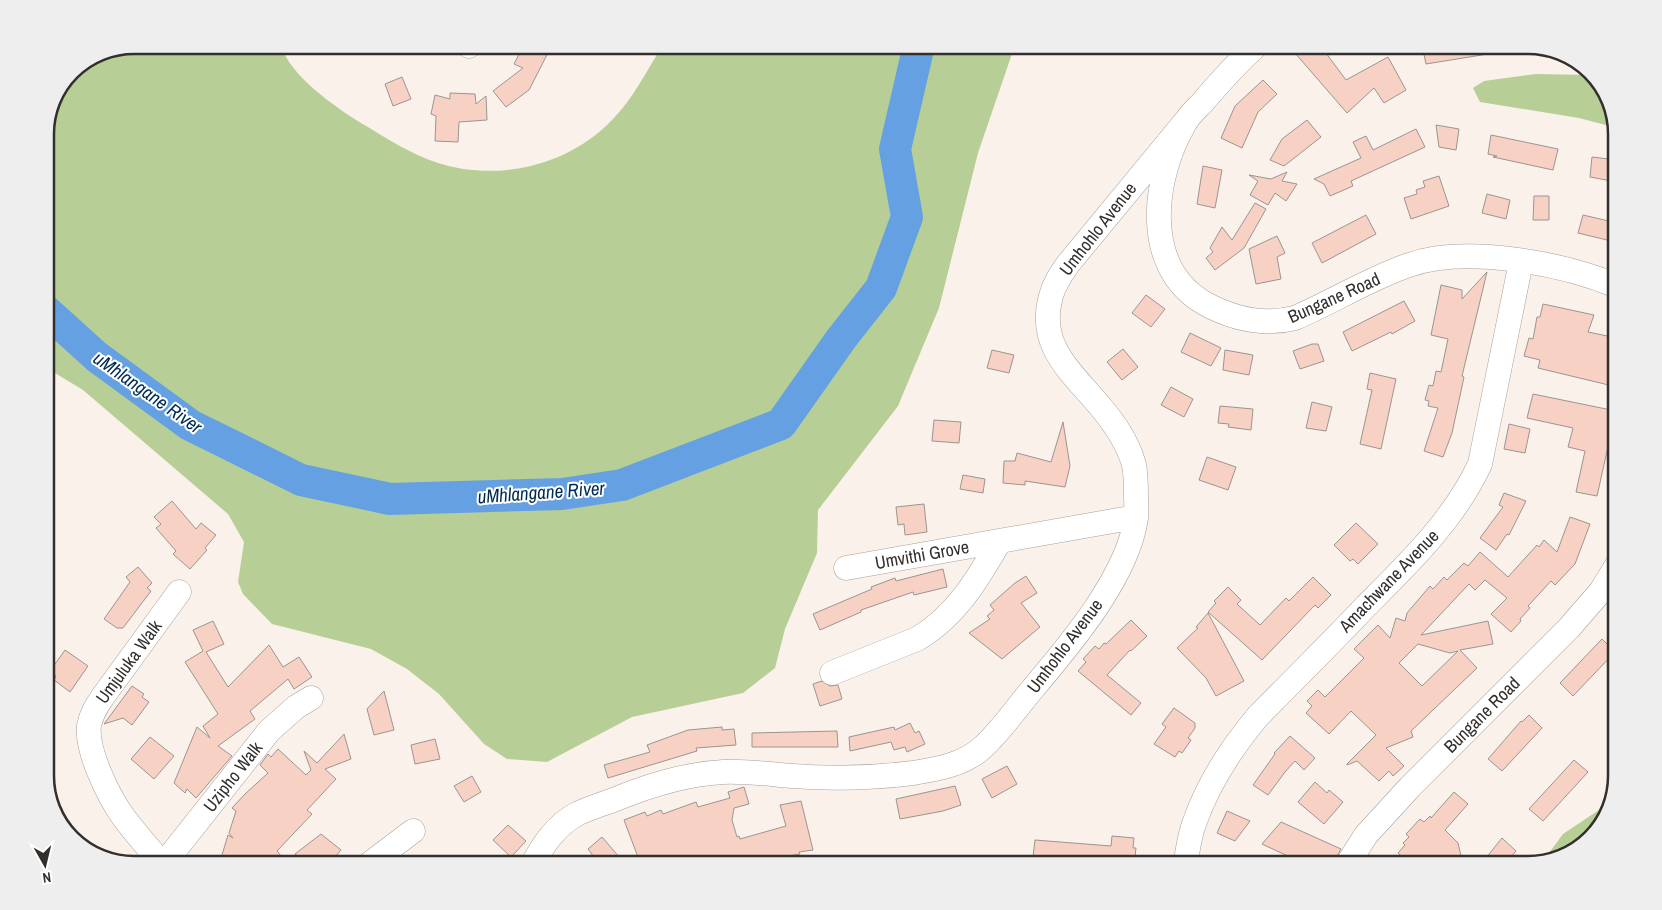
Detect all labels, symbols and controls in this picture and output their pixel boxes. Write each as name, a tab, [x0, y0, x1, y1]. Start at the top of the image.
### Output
street label: Umhohlo Avenue	[1053, 177, 1142, 281]
street label: Bungane Road	[1284, 266, 1384, 329]
water label: uMhlangane River	[88, 345, 208, 440]
water label: uMhlangane River	[477, 475, 606, 509]
street label: Amachwane Avenue	[1332, 524, 1444, 638]
street label: Umvithi Grove	[873, 534, 971, 575]
street label: Umhohlo Avenue	[1021, 593, 1108, 698]
street label: Umjuluka Walk	[90, 614, 168, 709]
street label: Bungane Road	[1438, 671, 1525, 758]
street label: Uzipho Walk	[197, 736, 268, 817]
north arrow	[20, 840, 70, 890]
text: N	[41, 868, 52, 887]

